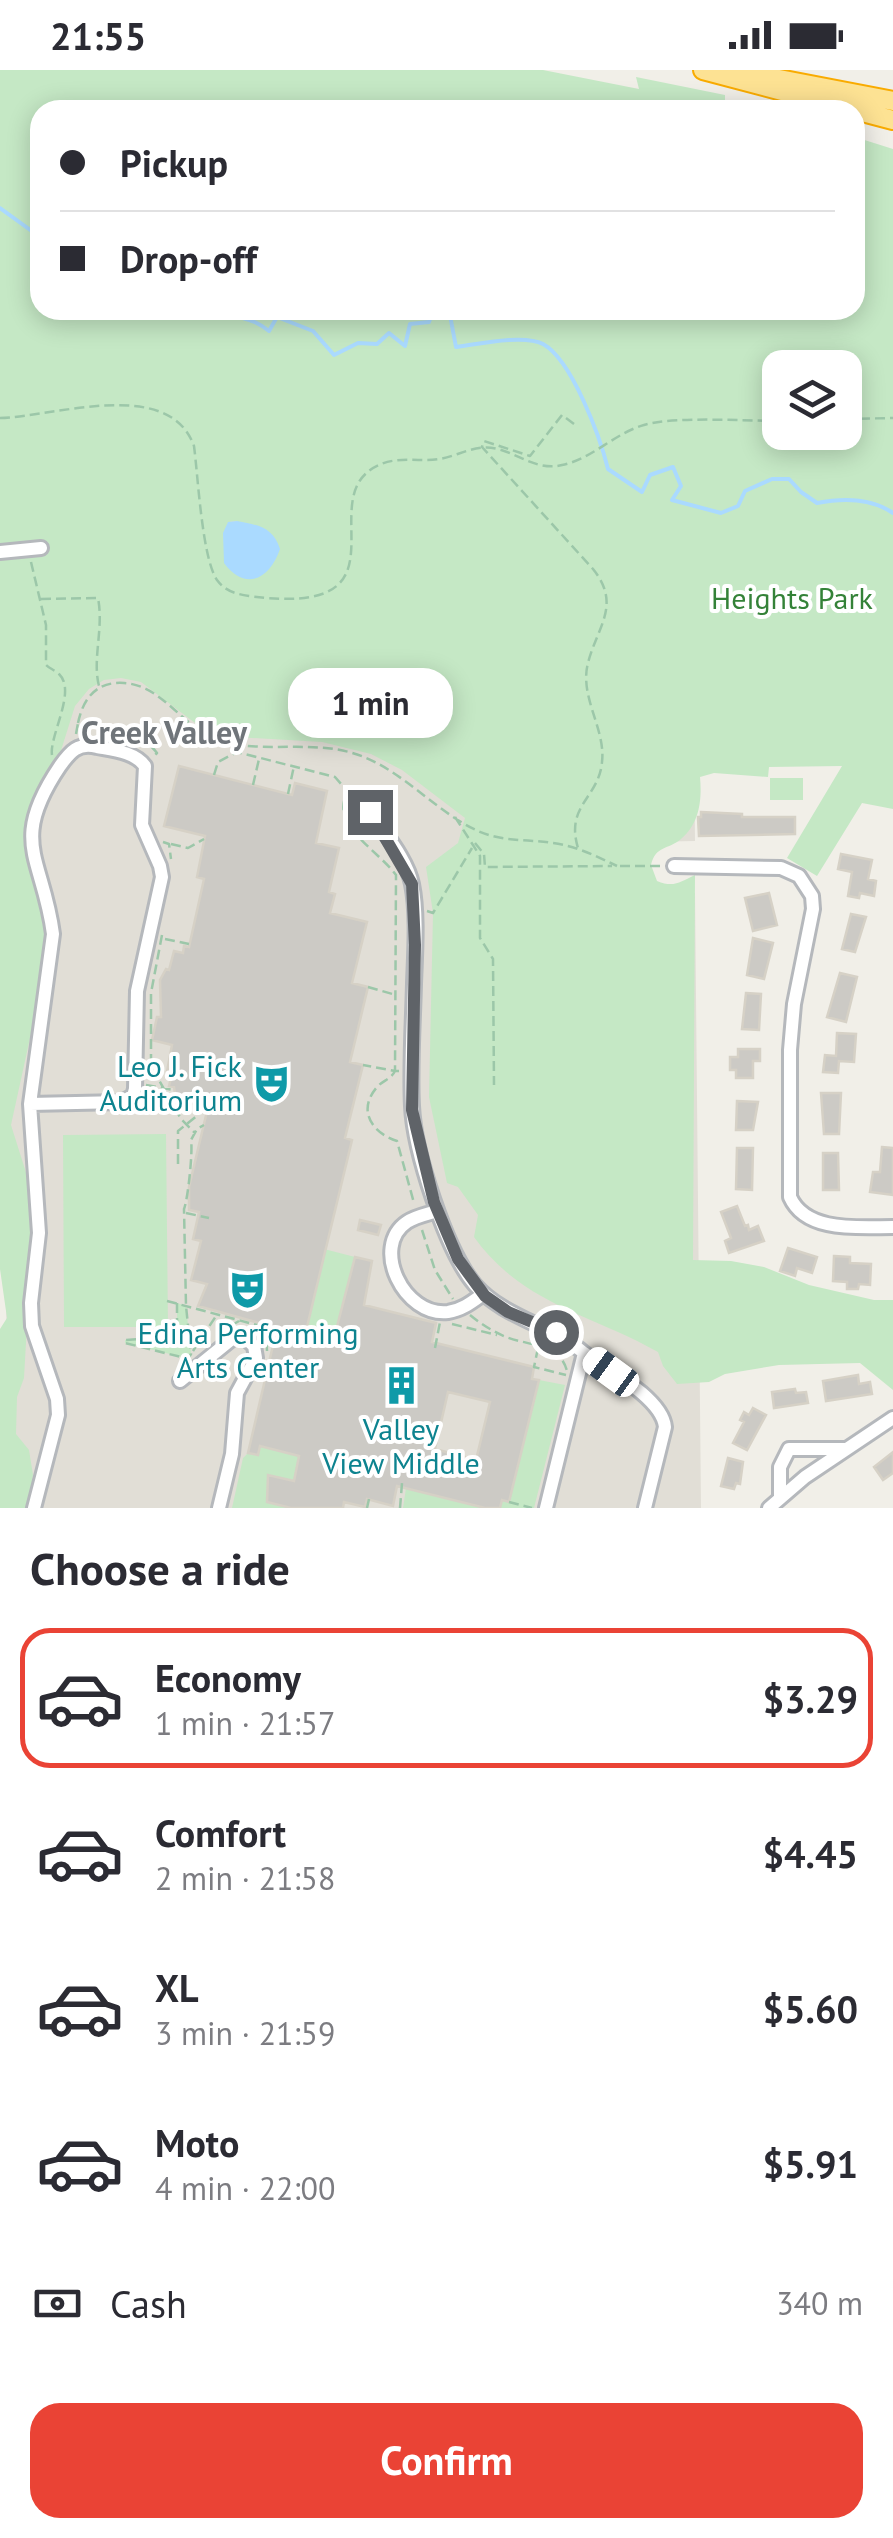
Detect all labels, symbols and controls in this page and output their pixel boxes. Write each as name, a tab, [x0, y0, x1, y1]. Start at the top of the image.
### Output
text: 21:55	[50, 11, 146, 60]
text: Pickup	[120, 138, 228, 187]
text: Drop-off	[120, 234, 257, 283]
map controls	[762, 350, 862, 450]
button: layers	[762, 350, 862, 450]
park label: Heights Park	[711, 578, 874, 617]
callout: 1 min	[288, 667, 452, 737]
text: 1 min	[331, 682, 410, 724]
district label: Creek Valley	[81, 711, 248, 753]
route end	[348, 790, 393, 835]
place label: Leo J. Fick Auditorium	[99, 1046, 243, 1119]
theatre icon: Leo J. Fick Auditorium	[251, 1063, 293, 1105]
theatre icon: Edina Performing Arts Center	[227, 1269, 269, 1311]
route start	[534, 1310, 579, 1355]
place label: Edina Performing Arts Center	[137, 1313, 359, 1386]
car	[578, 1342, 644, 1402]
building icon: Valley View Middle	[380, 1365, 422, 1407]
place label: Valley View Middle	[321, 1409, 480, 1482]
text: Choose a ride	[30, 1539, 290, 1597]
icon: car	[35, 1653, 125, 1743]
text: Economy	[155, 1653, 301, 1702]
text: $3.29	[762, 1674, 858, 1723]
text: 1 min · 21:57	[155, 1702, 335, 1744]
icon: car	[35, 1808, 125, 1898]
text: Comfort	[155, 1808, 286, 1857]
text: $4.45	[762, 1829, 858, 1878]
text: 2 min · 21:58	[155, 1857, 335, 1899]
icon: car	[35, 1963, 125, 2053]
text: XL	[155, 1963, 199, 2012]
text: $5.60	[762, 1984, 858, 2033]
text: 3 min · 21:59	[155, 2012, 335, 2054]
icon: car	[35, 2118, 125, 2208]
text: Moto	[155, 2118, 239, 2167]
text: $5.91	[762, 2139, 858, 2188]
text: 4 min · 22:00	[155, 2167, 335, 2209]
icon: cash	[30, 2276, 85, 2331]
text: Cash	[110, 2279, 187, 2328]
text: 340 m	[776, 2282, 863, 2324]
button: Confirm	[30, 2403, 863, 2518]

